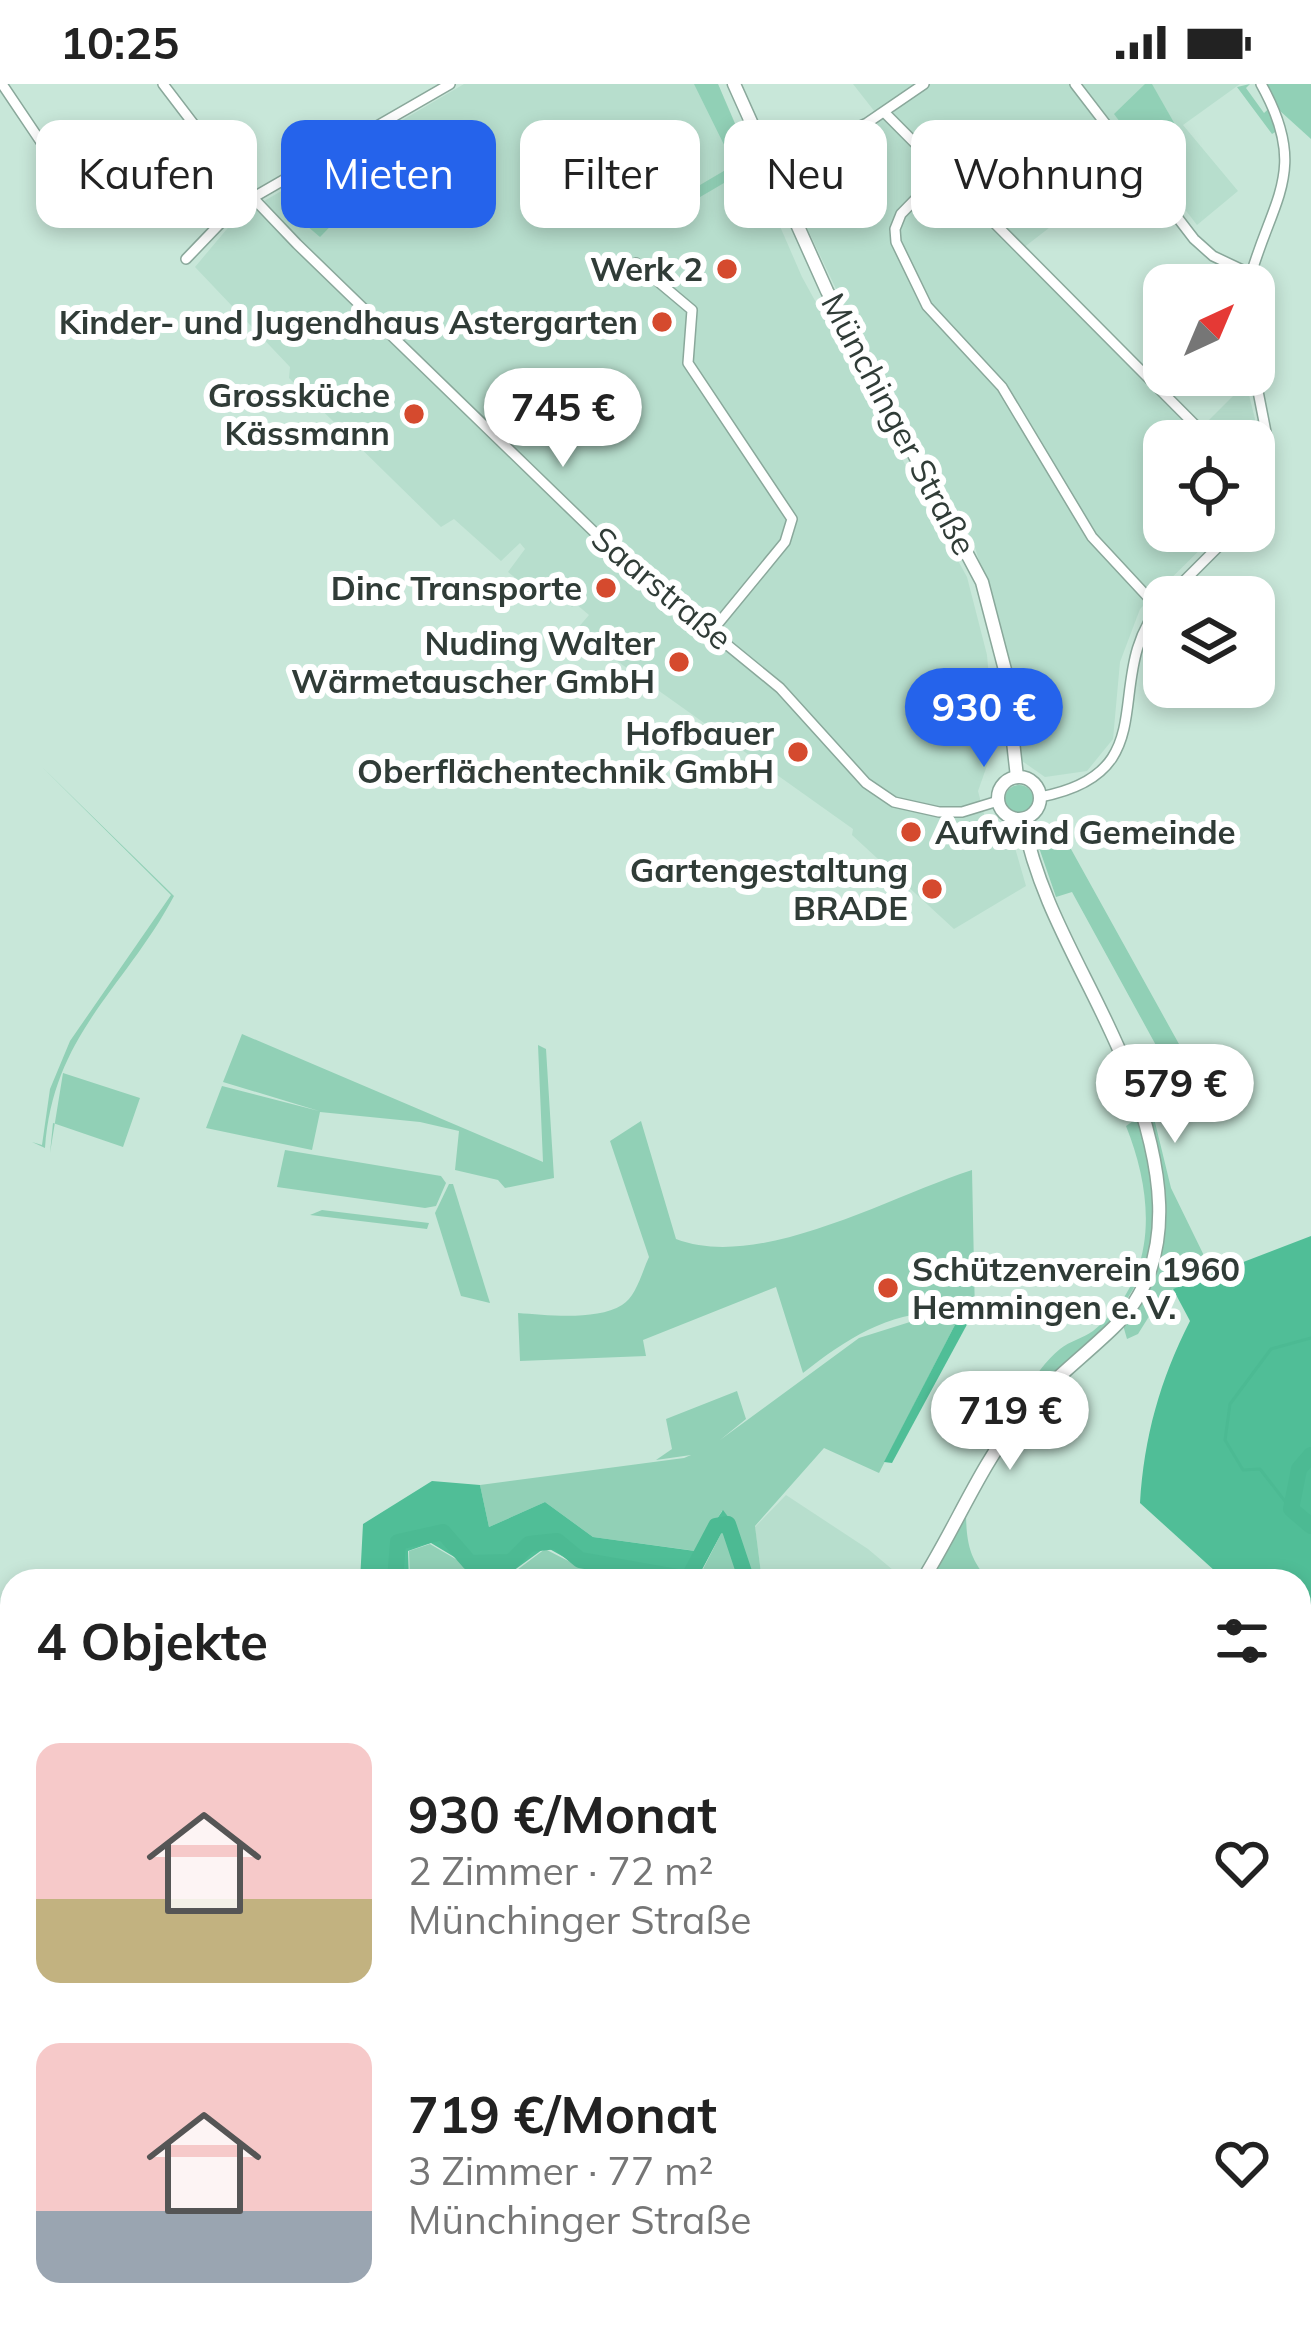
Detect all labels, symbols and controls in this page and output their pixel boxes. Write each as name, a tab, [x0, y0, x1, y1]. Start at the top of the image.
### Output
text: 10:25	[60, 14, 179, 70]
chip: Kaufen	[36, 120, 257, 228]
chip: Mieten	[281, 120, 496, 228]
chip: Filter	[520, 120, 700, 228]
chip: Neu	[724, 120, 887, 228]
chip: Wohnung	[911, 120, 1186, 228]
place label: Werk 2	[590, 248, 703, 289]
marker: Werk 2	[714, 256, 740, 282]
north arrow	[1143, 264, 1275, 396]
map controls	[1143, 264, 1275, 708]
street label: Münchinger Straße	[813, 286, 986, 562]
place label: Kinder- und Jugendhaus Astergarten	[59, 301, 638, 342]
marker: Kinder- und Jugendhaus Astergarten	[649, 309, 675, 335]
pin: 745 €	[479, 368, 647, 470]
place label: Grossküche Kässmann	[208, 374, 390, 453]
text: 745 €	[511, 382, 615, 431]
marker: Grossküche Kässmann	[401, 401, 427, 427]
button: locate	[1143, 420, 1275, 552]
street label: Saarstraße	[584, 517, 741, 658]
place label: Dinc Transporte	[331, 567, 582, 608]
marker: Dinc Transporte	[593, 575, 619, 601]
button: layers	[1143, 576, 1275, 708]
place label: Nuding Walter Wärmetauscher GmbH	[291, 622, 655, 701]
marker: Nuding Walter Wärmetauscher GmbH	[666, 649, 692, 675]
pin: 930 €	[900, 668, 1068, 770]
text: 930 €	[932, 682, 1036, 731]
place label: Hofbauer Oberflächentechnik GmbH	[357, 712, 774, 791]
marker: Hofbauer Oberflächentechnik GmbH	[785, 739, 811, 765]
place label: Aufwind Gemeinde	[935, 811, 1236, 852]
marker: Aufwind Gemeinde	[898, 819, 924, 845]
place label: Gartengestaltung BRADE	[630, 849, 908, 928]
marker: Gartengestaltung BRADE	[919, 876, 945, 902]
pin: 579 €	[1091, 1044, 1259, 1146]
text: 579 €	[1123, 1058, 1227, 1107]
place label: Schützenverein 1960 Hemmingen e. V.	[912, 1248, 1240, 1327]
marker: Schützenverein 1960 Hemmingen e. V.	[875, 1275, 901, 1301]
pin: 719 €	[926, 1371, 1094, 1473]
text: 719 €	[958, 1385, 1062, 1434]
icon: filters	[1209, 1608, 1275, 1674]
text: 4 Objekte	[36, 1609, 268, 1673]
text: 930 €/Monat	[408, 1782, 717, 1846]
icon: home	[132, 1791, 276, 1935]
icon: heart	[1209, 1830, 1275, 1896]
text: 2 Zimmer · 72 m²	[408, 1846, 713, 1895]
text: Münchinger Straße	[408, 1895, 751, 1944]
text: 719 €/Monat	[408, 2082, 717, 2146]
icon: home	[132, 2091, 276, 2235]
icon: heart	[1209, 2130, 1275, 2196]
text: 3 Zimmer · 77 m²	[408, 2146, 713, 2195]
text: Münchinger Straße	[408, 2195, 751, 2244]

